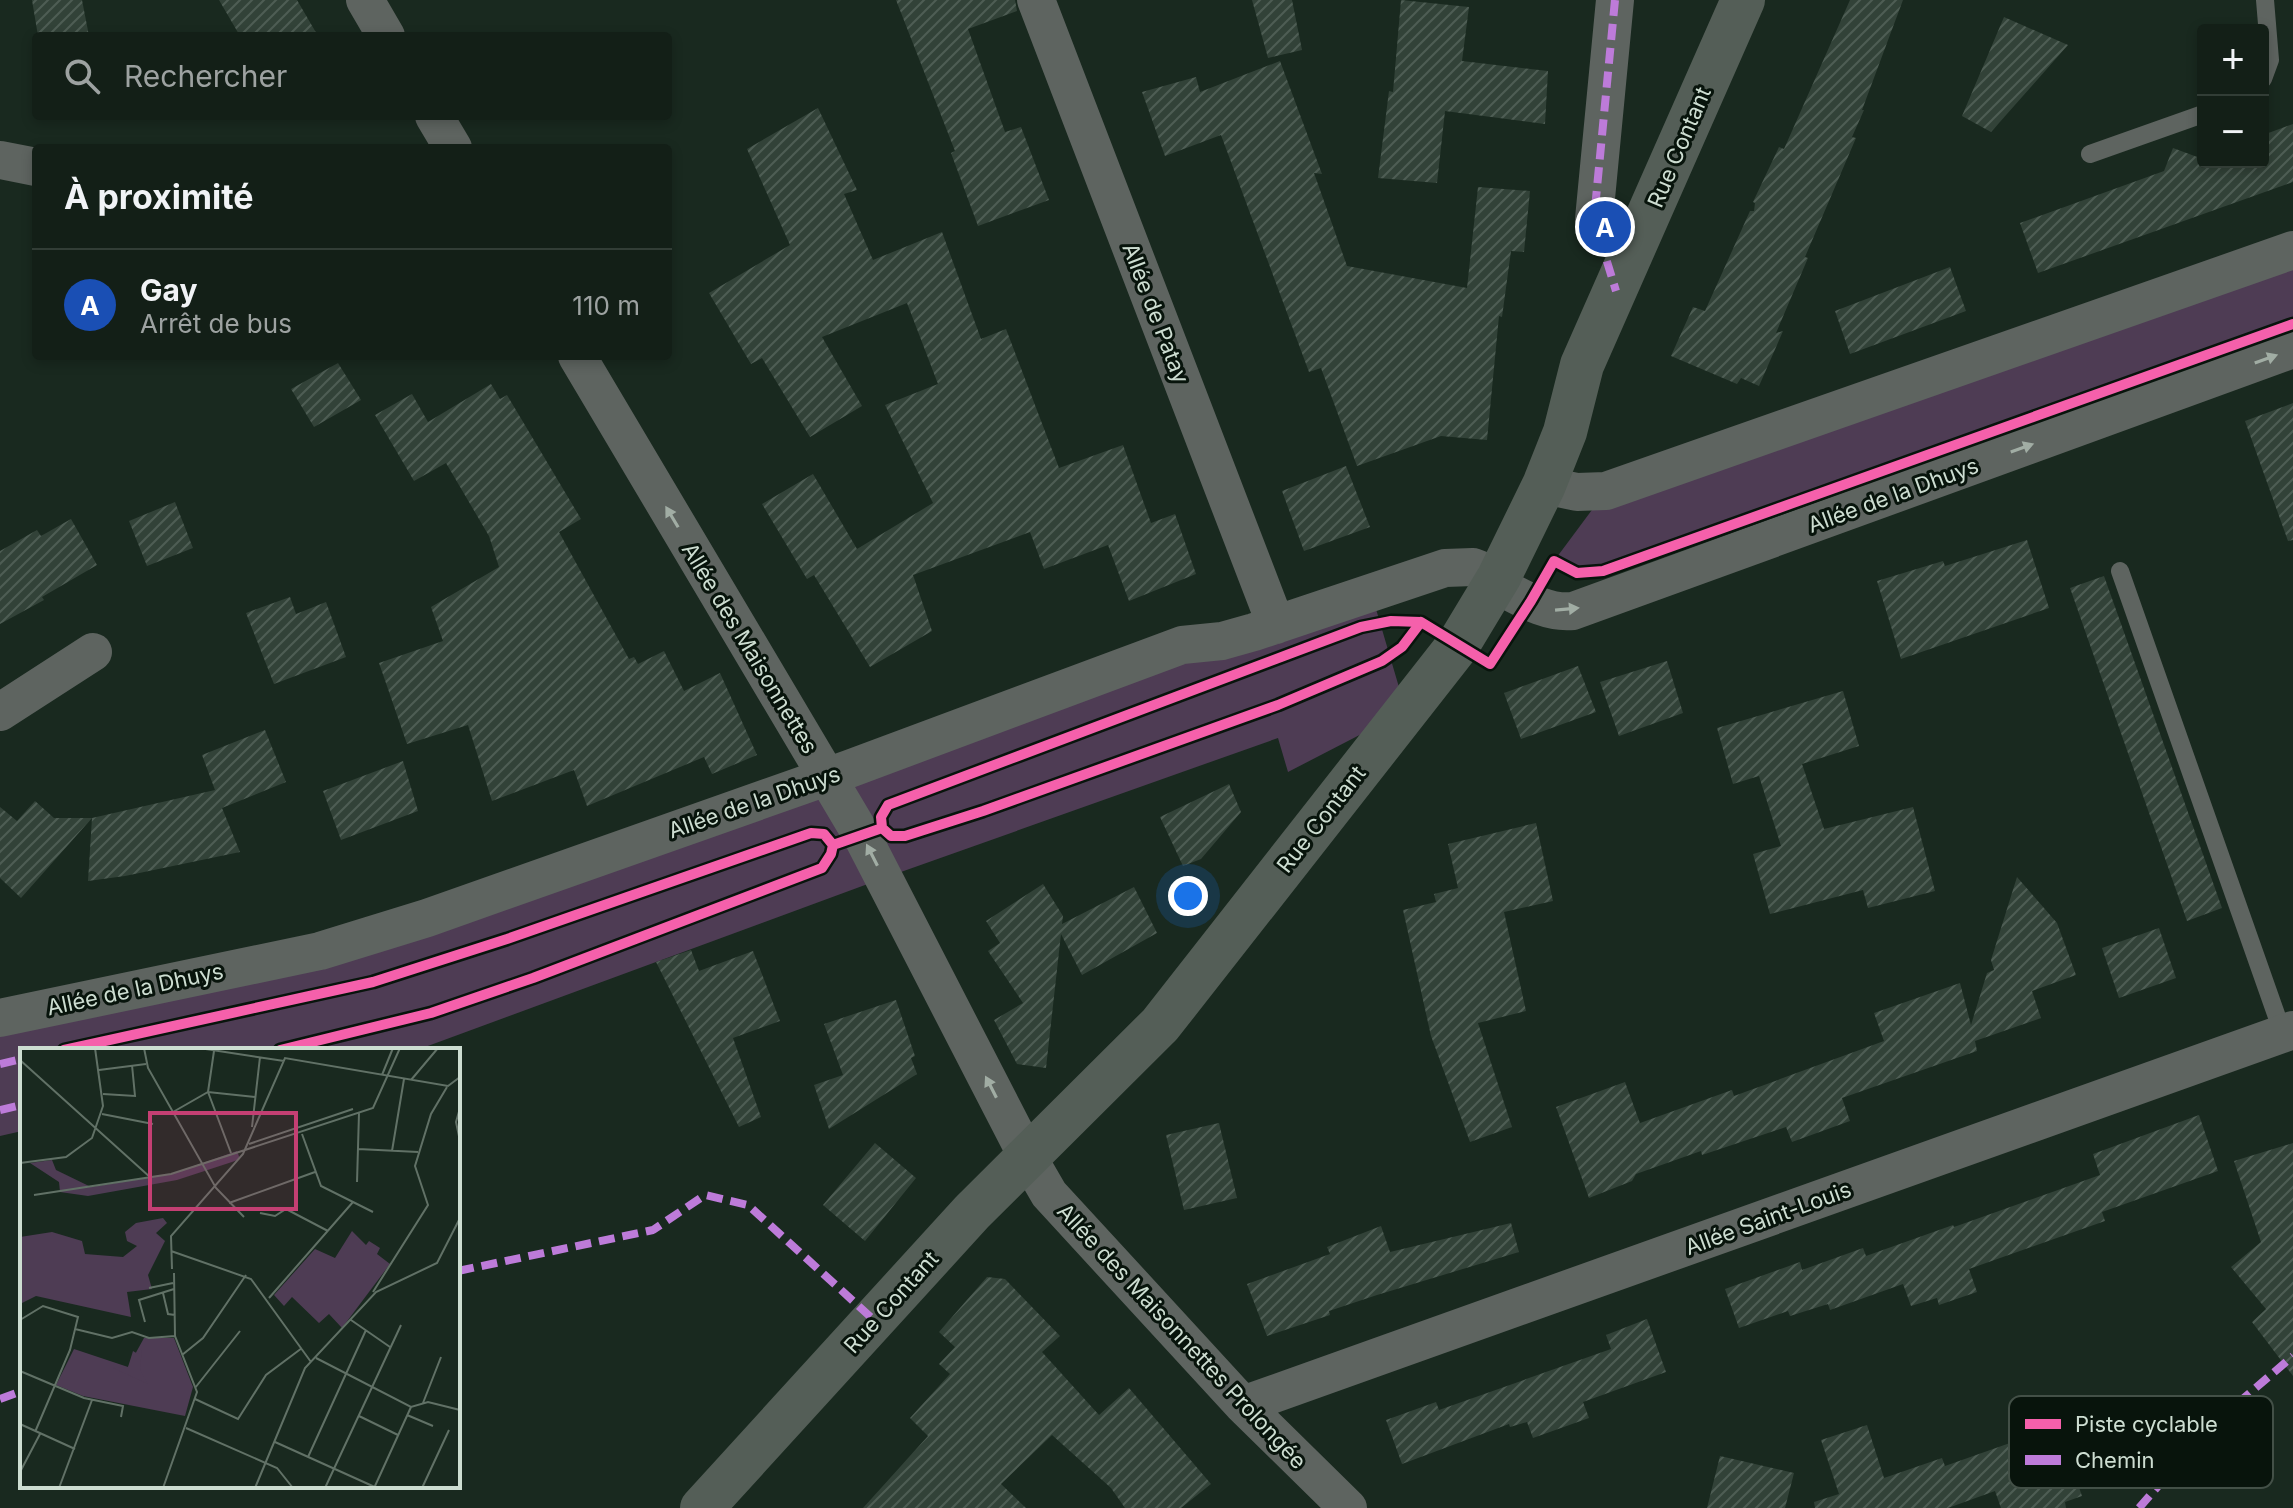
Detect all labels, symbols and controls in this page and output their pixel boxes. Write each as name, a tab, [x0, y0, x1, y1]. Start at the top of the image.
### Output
map controls	[2197, 24, 2269, 168]
button: +	[2197, 24, 2269, 96]
search box	[32, 32, 672, 120]
icon: search	[60, 54, 104, 98]
text: Rechercher	[124, 58, 287, 94]
street label: Rue Contant	[1642, 83, 1716, 211]
button: −	[2197, 96, 2269, 168]
text: À proximité	[64, 176, 254, 217]
pin: A	[1579, 197, 1631, 257]
street label: Allée de Patay	[1117, 239, 1195, 387]
text: Gay	[140, 272, 197, 308]
text: A	[80, 290, 100, 321]
text: 110 m	[572, 290, 640, 321]
text: Arrêt de bus	[140, 308, 292, 339]
one-way arrow	[2255, 352, 2279, 365]
one-way arrow	[2010, 441, 2034, 454]
street label: Allée de la Dhuys	[1804, 452, 1982, 538]
one-way arrow	[666, 506, 680, 528]
street label: Allée des Maisonnettes	[677, 538, 823, 758]
one-way arrow	[1554, 603, 1579, 616]
street label: Allée de la Dhuys	[665, 760, 843, 844]
street label: Rue Contant	[1271, 760, 1371, 878]
one-way arrow	[866, 844, 879, 867]
your location	[1168, 876, 1208, 916]
street label: Allée de la Dhuys	[44, 958, 226, 1020]
inset map	[20, 1048, 460, 1488]
one-way arrow	[984, 1075, 998, 1098]
street label: Allée Saint-Louis	[1681, 1176, 1855, 1260]
street label: Allée des Maisonnettes Prolongée	[1052, 1198, 1312, 1474]
street label: Rue Contant	[838, 1246, 944, 1358]
legend	[2009, 1396, 2273, 1488]
text: Piste cyclable	[2075, 1411, 2218, 1437]
text: Chemin	[2075, 1447, 2155, 1473]

